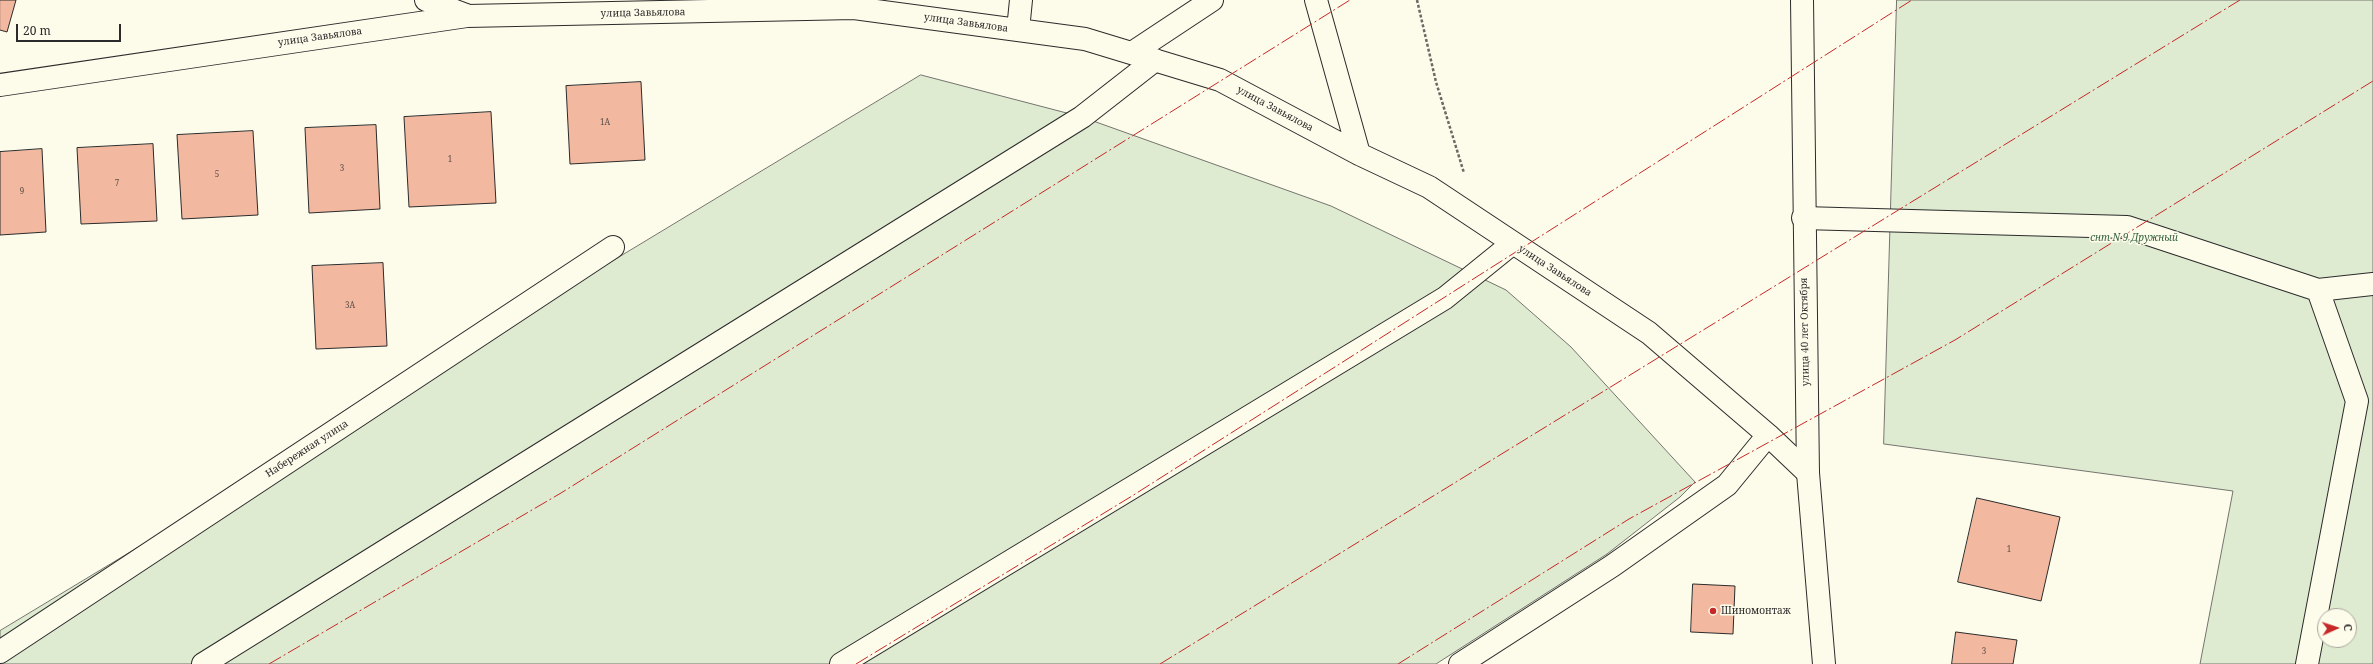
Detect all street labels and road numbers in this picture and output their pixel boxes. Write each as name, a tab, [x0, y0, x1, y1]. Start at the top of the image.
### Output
street label: улица Завьялова	[600, 6, 686, 20]
street label: улица Завьялова	[923, 11, 1009, 35]
street label: улица Завьялова	[277, 25, 363, 49]
street label: улица Завьялова	[1235, 84, 1315, 134]
street label: улица Завьялова	[1516, 243, 1594, 299]
street label: улица 40 лет Октября	[1798, 277, 1812, 387]
street label: Набережная улица	[263, 418, 351, 480]

